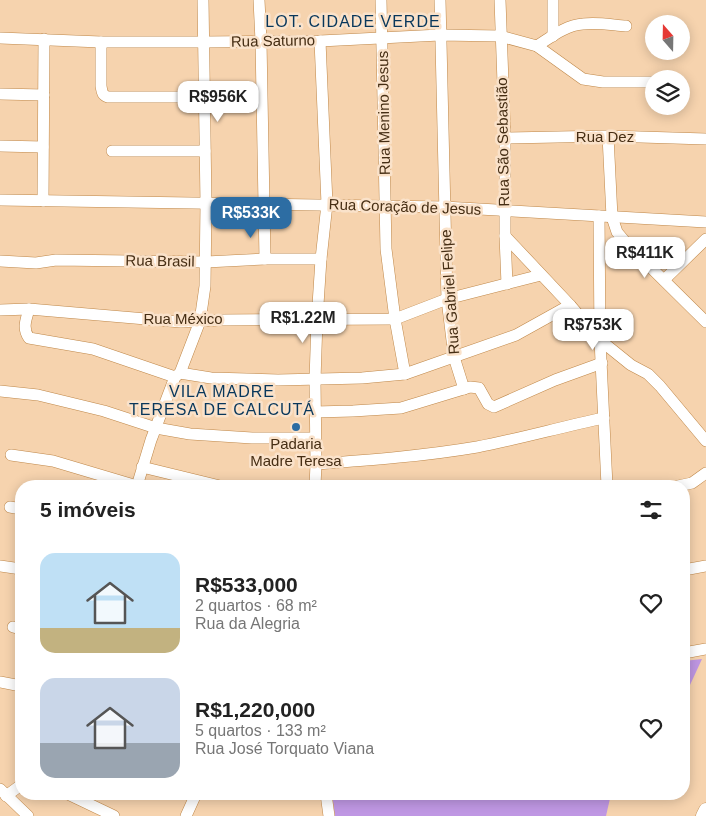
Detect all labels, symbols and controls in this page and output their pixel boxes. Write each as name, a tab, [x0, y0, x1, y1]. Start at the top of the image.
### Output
district label: LOT. CIDADE VERDE	[265, 13, 441, 30]
north arrow	[645, 15, 690, 60]
map controls	[645, 15, 690, 115]
street label: Rua Saturno	[231, 31, 315, 50]
street label: Rua Menino Jesus	[374, 51, 393, 175]
button: layers	[645, 70, 690, 115]
street label: Rua São Sebastião	[493, 77, 512, 207]
pin: R$956K	[177, 80, 259, 123]
text: R$956K	[189, 88, 247, 105]
street label: Rua Dez	[576, 128, 634, 145]
street label: Rua Coração de Jesus	[328, 195, 482, 218]
pin: R$533K	[210, 196, 292, 239]
text: R$533K	[222, 204, 280, 221]
street label: Rua Gabriel Felipe	[437, 229, 462, 355]
pin: R$411K	[604, 236, 686, 279]
text: R$411K	[616, 244, 674, 261]
street label: Rua Brasil	[125, 251, 195, 270]
pin: R$1.22M	[257, 302, 349, 344]
pin: R$753K	[552, 308, 634, 351]
text: R$1.22M	[271, 309, 335, 326]
street label: Rua México	[143, 310, 223, 327]
text: R$753K	[564, 316, 622, 333]
district label: VILA MADRE TERESA DE CALCUTÁ	[129, 383, 315, 418]
marker: Padaria Madre Teresa	[290, 421, 302, 433]
place label: Padaria Madre Teresa	[250, 435, 342, 469]
icon: filters	[637, 496, 665, 524]
text: 5 imóveis	[40, 498, 136, 521]
icon: home	[80, 573, 140, 633]
text: R$533,000	[195, 573, 298, 596]
icon: heart	[637, 589, 665, 617]
text: 2 quartos · 68 m²	[195, 597, 317, 614]
text: Rua da Alegria	[195, 615, 300, 632]
icon: home	[80, 698, 140, 758]
text: R$1,220,000	[195, 698, 315, 721]
icon: heart	[637, 714, 665, 742]
text: 5 quartos · 133 m²	[195, 722, 326, 739]
text: Rua José Torquato Viana	[195, 740, 374, 757]

